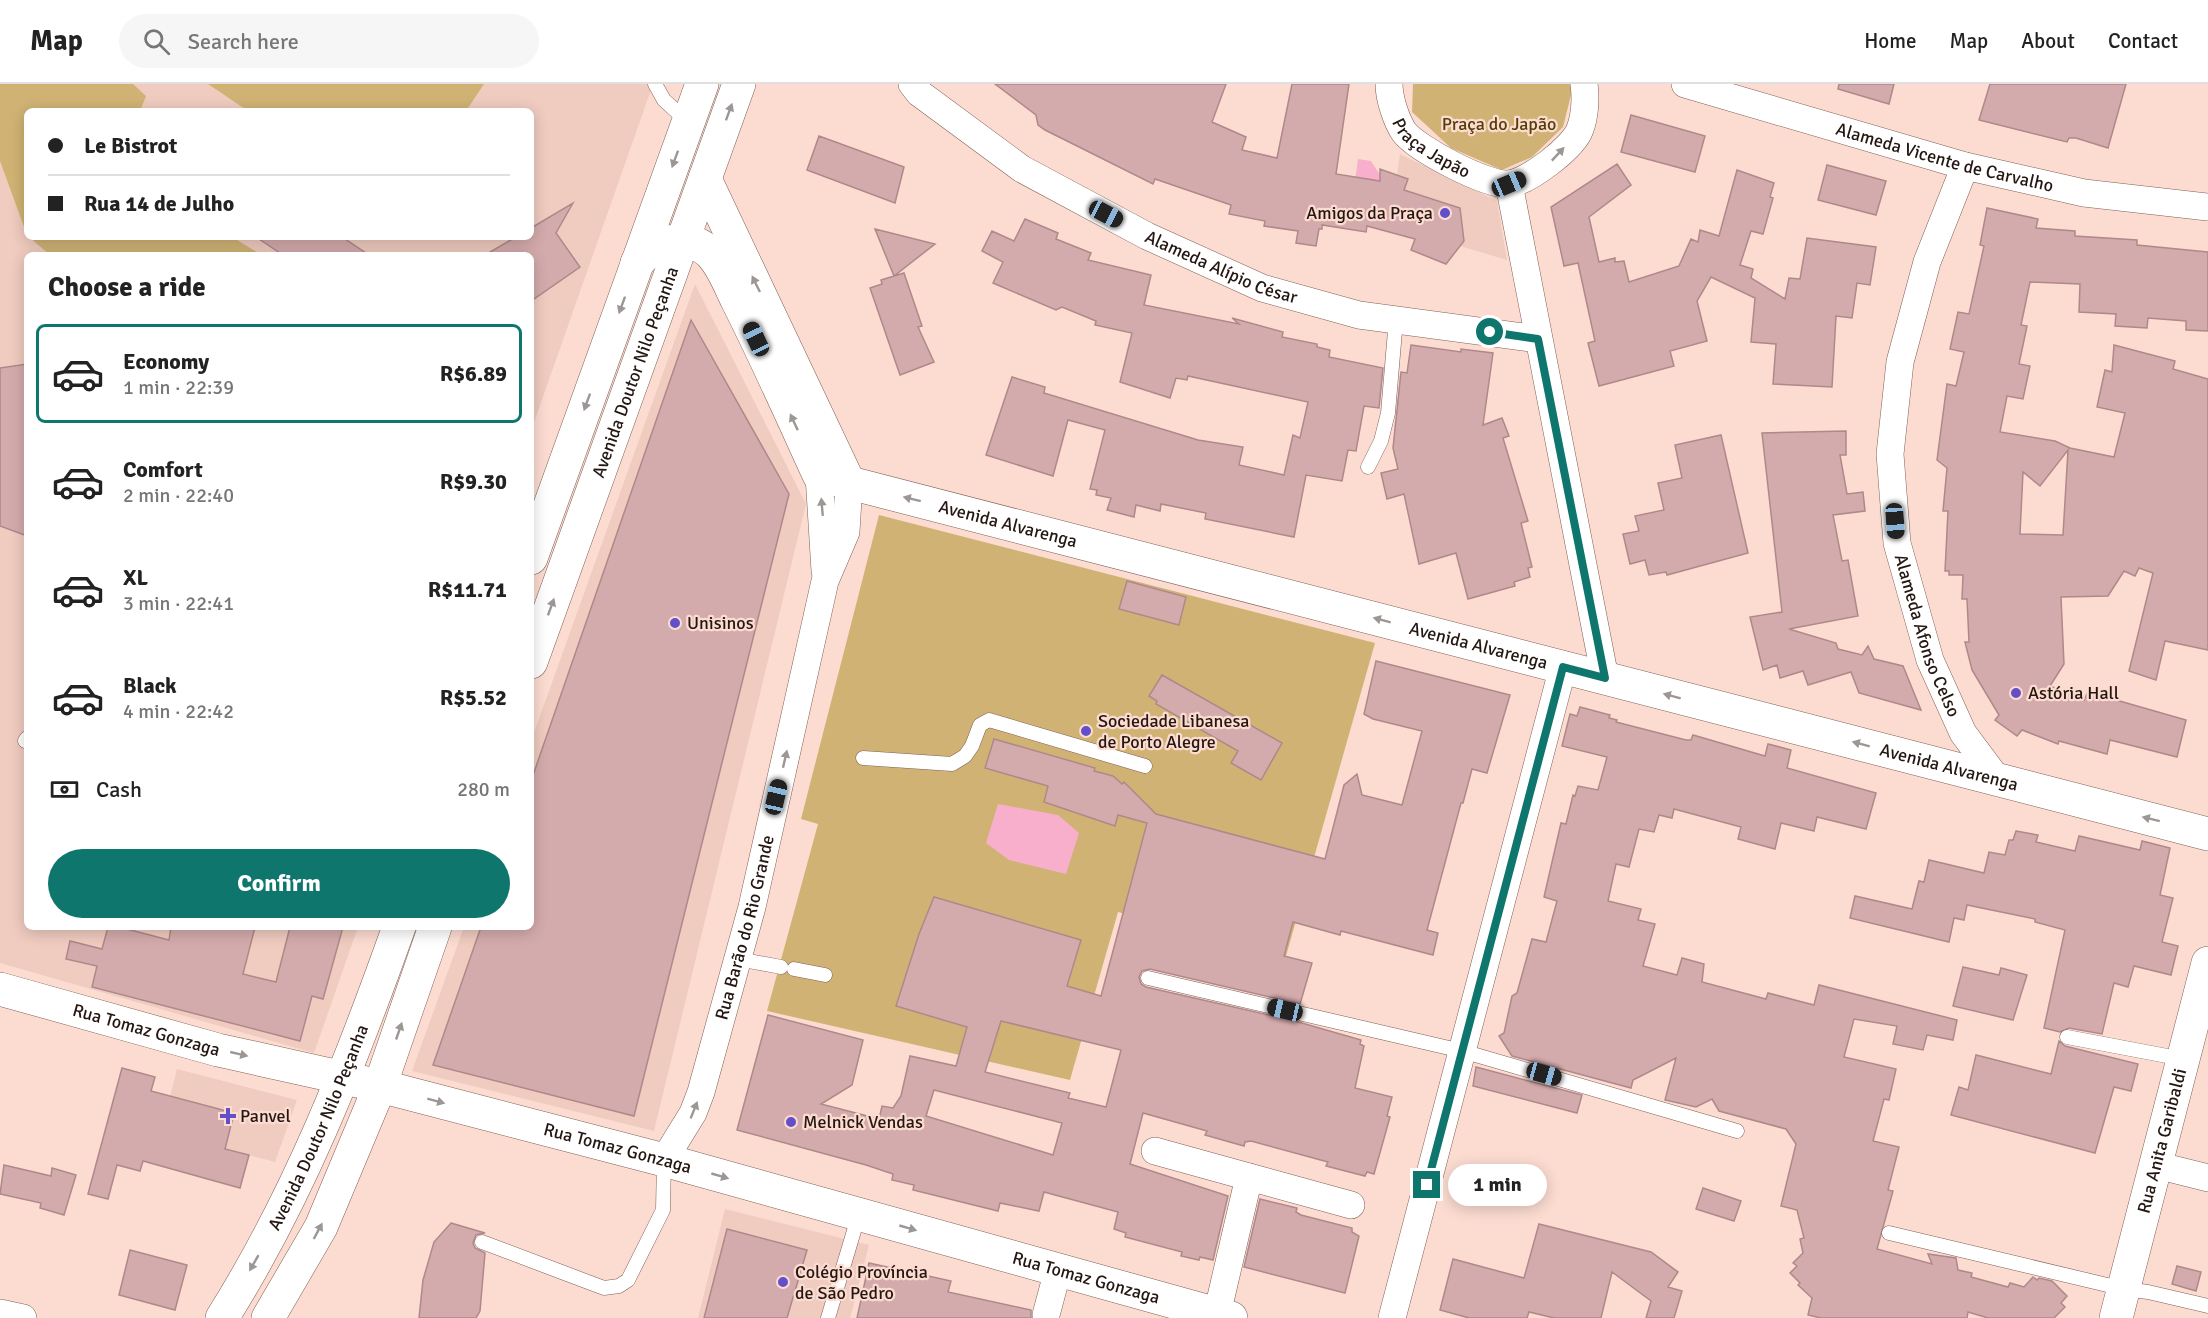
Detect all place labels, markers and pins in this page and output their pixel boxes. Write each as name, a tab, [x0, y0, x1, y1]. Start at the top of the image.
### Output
place label: Amigos da Praça	[1306, 202, 1433, 224]
marker: Amigos da Praça	[1438, 206, 1452, 220]
place label: Unisinos	[687, 612, 754, 634]
marker: Unisinos	[668, 616, 682, 630]
place label: Astória Hall	[2028, 682, 2119, 704]
marker: Astória Hall	[2009, 686, 2023, 700]
place label: Sociedade Libanesa de Porto Alegre	[1098, 710, 1249, 753]
marker: Sociedade Libanesa de Porto Alegre	[1079, 724, 1093, 738]
place label: Panvel	[240, 1105, 291, 1127]
marker: Panvel	[221, 1109, 235, 1123]
place label: Melnick Vendas	[803, 1111, 923, 1133]
marker: Melnick Vendas	[784, 1115, 798, 1129]
place label: Colégio Província de São Pedro	[795, 1261, 928, 1304]
marker: Colégio Província de São Pedro	[776, 1275, 790, 1289]

